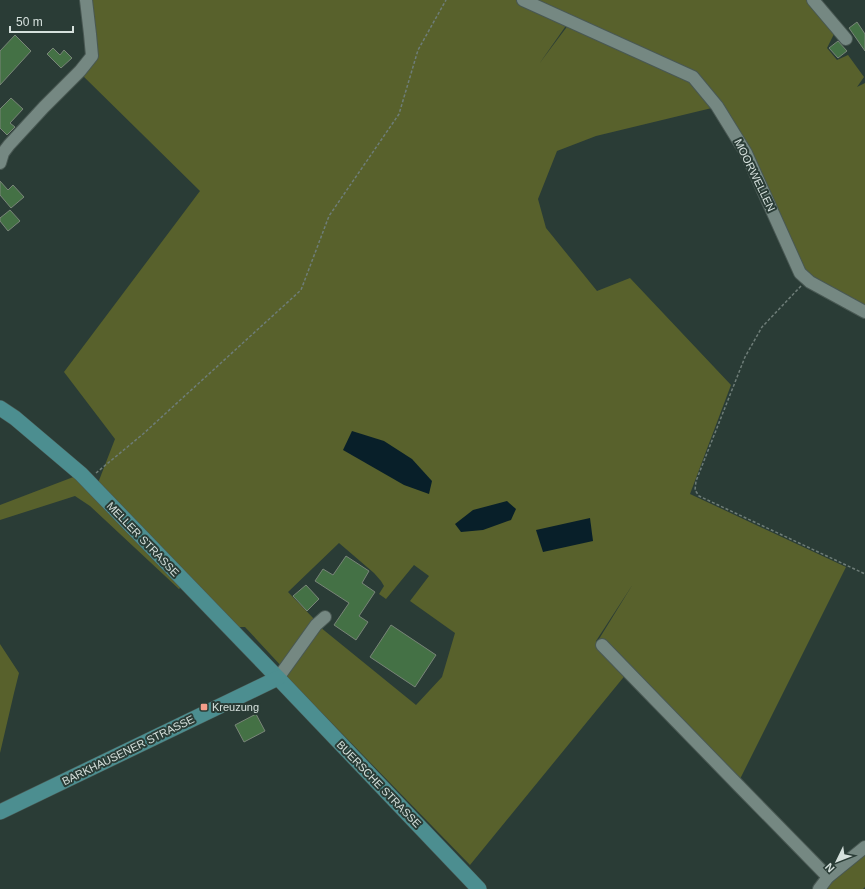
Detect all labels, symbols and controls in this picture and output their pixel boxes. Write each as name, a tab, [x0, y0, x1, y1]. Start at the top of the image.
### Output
scale bar	[10, 8, 73, 34]
text: 50 m	[16, 15, 43, 29]
street label: MOORWELLEN	[732, 137, 778, 213]
street label: MELLER STRASSE	[104, 499, 182, 579]
place label: Kreuzung	[212, 701, 259, 713]
marker: Kreuzung	[199, 702, 209, 712]
street label: BARKHAUSENER STRASSE	[60, 713, 196, 787]
street label: BUERSCHE STRASSE	[335, 738, 423, 830]
north arrow	[817, 841, 857, 881]
text: N	[823, 861, 837, 875]

